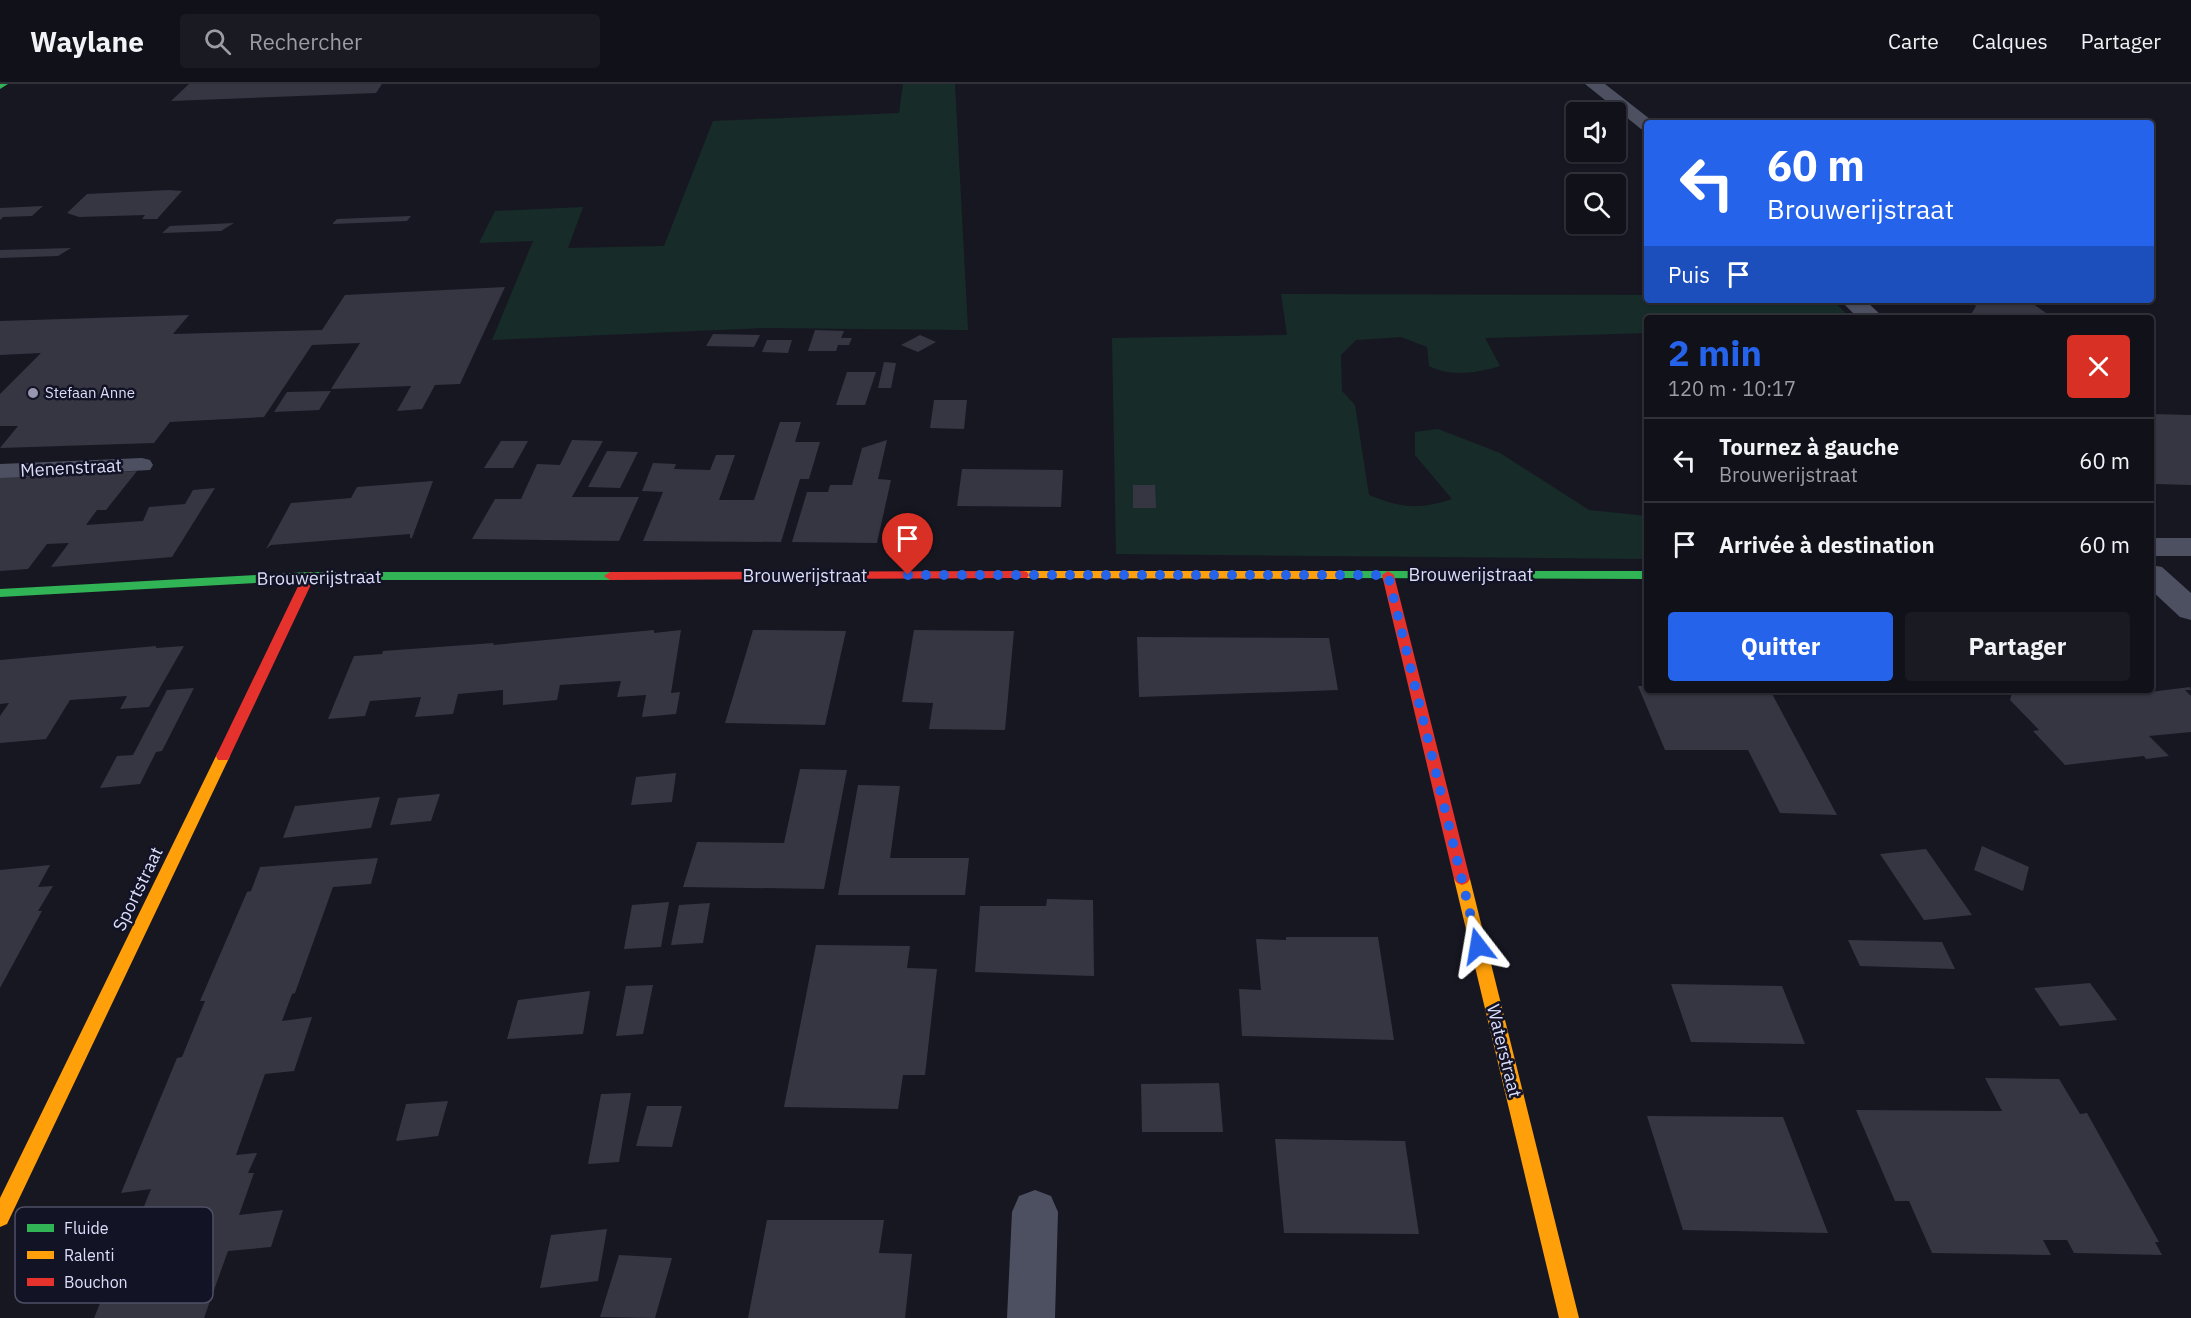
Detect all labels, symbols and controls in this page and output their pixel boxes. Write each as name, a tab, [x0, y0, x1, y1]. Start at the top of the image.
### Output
search box	[180, 14, 600, 68]
text: Waylane	[30, 23, 144, 60]
icon: search	[201, 25, 234, 58]
text: Rechercher	[249, 27, 362, 56]
text: Carte	[1888, 27, 1939, 55]
text: Calques	[1972, 27, 2048, 55]
text: Partager	[2081, 27, 2161, 55]
map controls	[1566, 102, 1626, 234]
button: sound	[1566, 102, 1626, 162]
text: 60 m	[1767, 138, 1865, 193]
icon: left	[1668, 144, 1746, 222]
button: search	[1566, 174, 1626, 234]
text: Brouwerijstraat	[1767, 191, 1954, 226]
icon: arrive	[1722, 258, 1755, 291]
text: Puis	[1668, 260, 1710, 289]
text: 2 min	[1668, 329, 1762, 376]
button: close	[2067, 335, 2130, 398]
text: 120 m · 10:17	[1668, 375, 1796, 402]
place label: Stefaan Anne	[45, 383, 135, 402]
marker: Stefaan Anne	[26, 386, 40, 400]
text: Tournez à gauche	[1719, 432, 1899, 461]
icon: left	[1668, 444, 1701, 477]
text: 60 m	[2079, 446, 2130, 475]
street label: Menenstraat	[20, 453, 122, 482]
text: Brouwerijstraat	[1719, 461, 1858, 488]
pin	[882, 513, 933, 575]
icon: arrive	[891, 522, 924, 555]
icon: arrive	[1668, 528, 1701, 561]
text: Arrivée à destination	[1719, 530, 1935, 559]
text: 60 m	[2079, 530, 2130, 559]
street label: Brouwerijstraat	[1409, 563, 1533, 586]
street label: Brouwerijstraat	[743, 564, 867, 587]
street label: Brouwerijstraat	[256, 565, 382, 590]
button: Quitter	[1668, 612, 1893, 681]
button: Partager	[1905, 612, 2130, 681]
street label: Sportstraat	[107, 843, 168, 935]
position arrow	[1446, 914, 1510, 978]
street label: Waterstraat	[1482, 1002, 1527, 1100]
legend	[15, 1207, 213, 1303]
text: Fluide	[64, 1218, 109, 1238]
text: Ralenti	[64, 1245, 114, 1265]
text: Bouchon	[64, 1272, 128, 1292]

